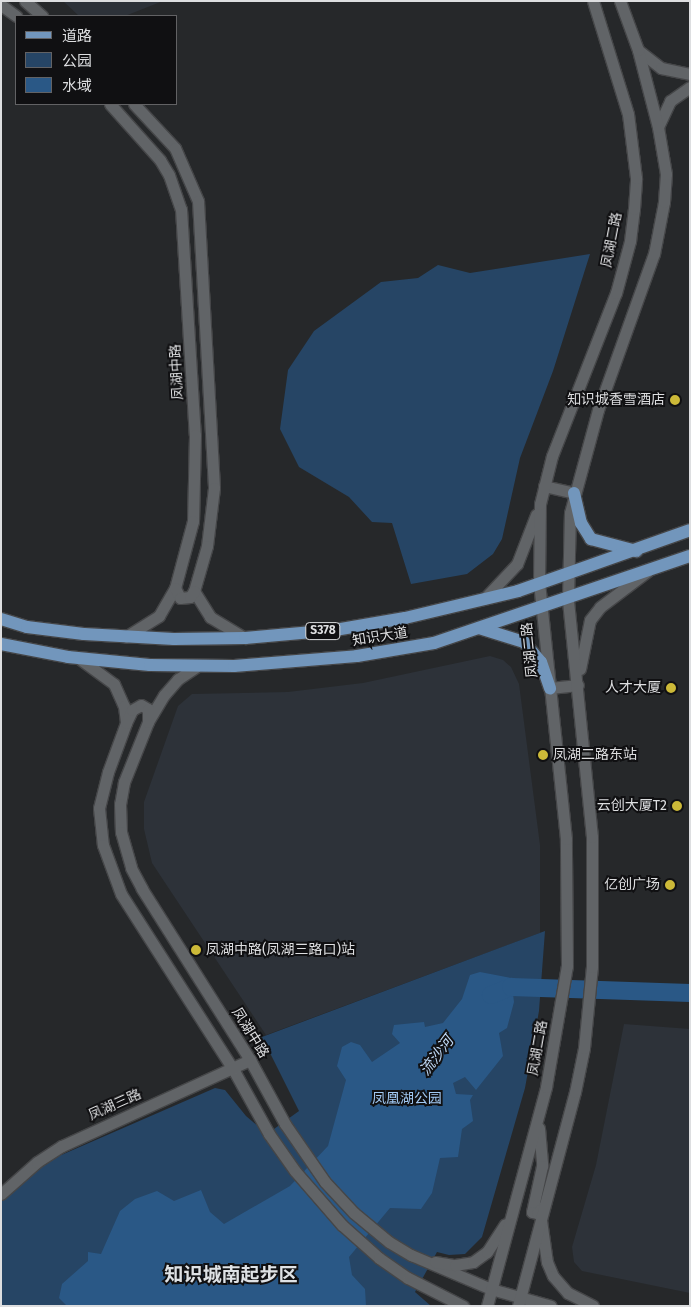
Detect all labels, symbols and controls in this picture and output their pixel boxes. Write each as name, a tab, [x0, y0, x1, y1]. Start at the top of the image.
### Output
legend	[15, 15, 178, 105]
text: 道路	[62, 27, 92, 45]
text: 公园	[62, 52, 92, 70]
text: 水域	[62, 77, 92, 95]
street label: 凤湖二路	[598, 211, 626, 269]
street label: 凤湖中路	[167, 344, 187, 400]
place label: 知识城香雪酒店	[567, 392, 665, 408]
marker: 知识城香雪酒店	[669, 394, 681, 406]
street label: 凤湖二路	[519, 621, 541, 679]
road number: S378	[304, 622, 342, 640]
street label: 知识大道	[351, 624, 409, 650]
place label: 人才大厦	[605, 680, 661, 696]
marker: 人才大厦	[665, 682, 677, 694]
place label: 凤湖二路东站	[553, 747, 637, 763]
marker: 凤湖二路东站	[537, 749, 549, 761]
place label: 云创大厦T2	[597, 798, 667, 814]
marker: 云创大厦T2	[671, 800, 683, 812]
place label: 亿创广场	[604, 877, 660, 893]
marker: 亿创广场	[664, 879, 676, 891]
place label: 凤湖中路(凤湖三路口)站	[206, 942, 355, 958]
marker: 凤湖中路(凤湖三路口)站	[190, 944, 202, 956]
street label: 凤湖中路	[228, 1005, 272, 1061]
street label: 凤湖二路	[525, 1019, 551, 1077]
water label: 流沙河	[416, 1033, 458, 1079]
street label: 凤湖三路	[86, 1086, 144, 1124]
park label: 凤凰湖公园	[372, 1091, 442, 1107]
district label: 知识城南起步区	[165, 1264, 297, 1286]

